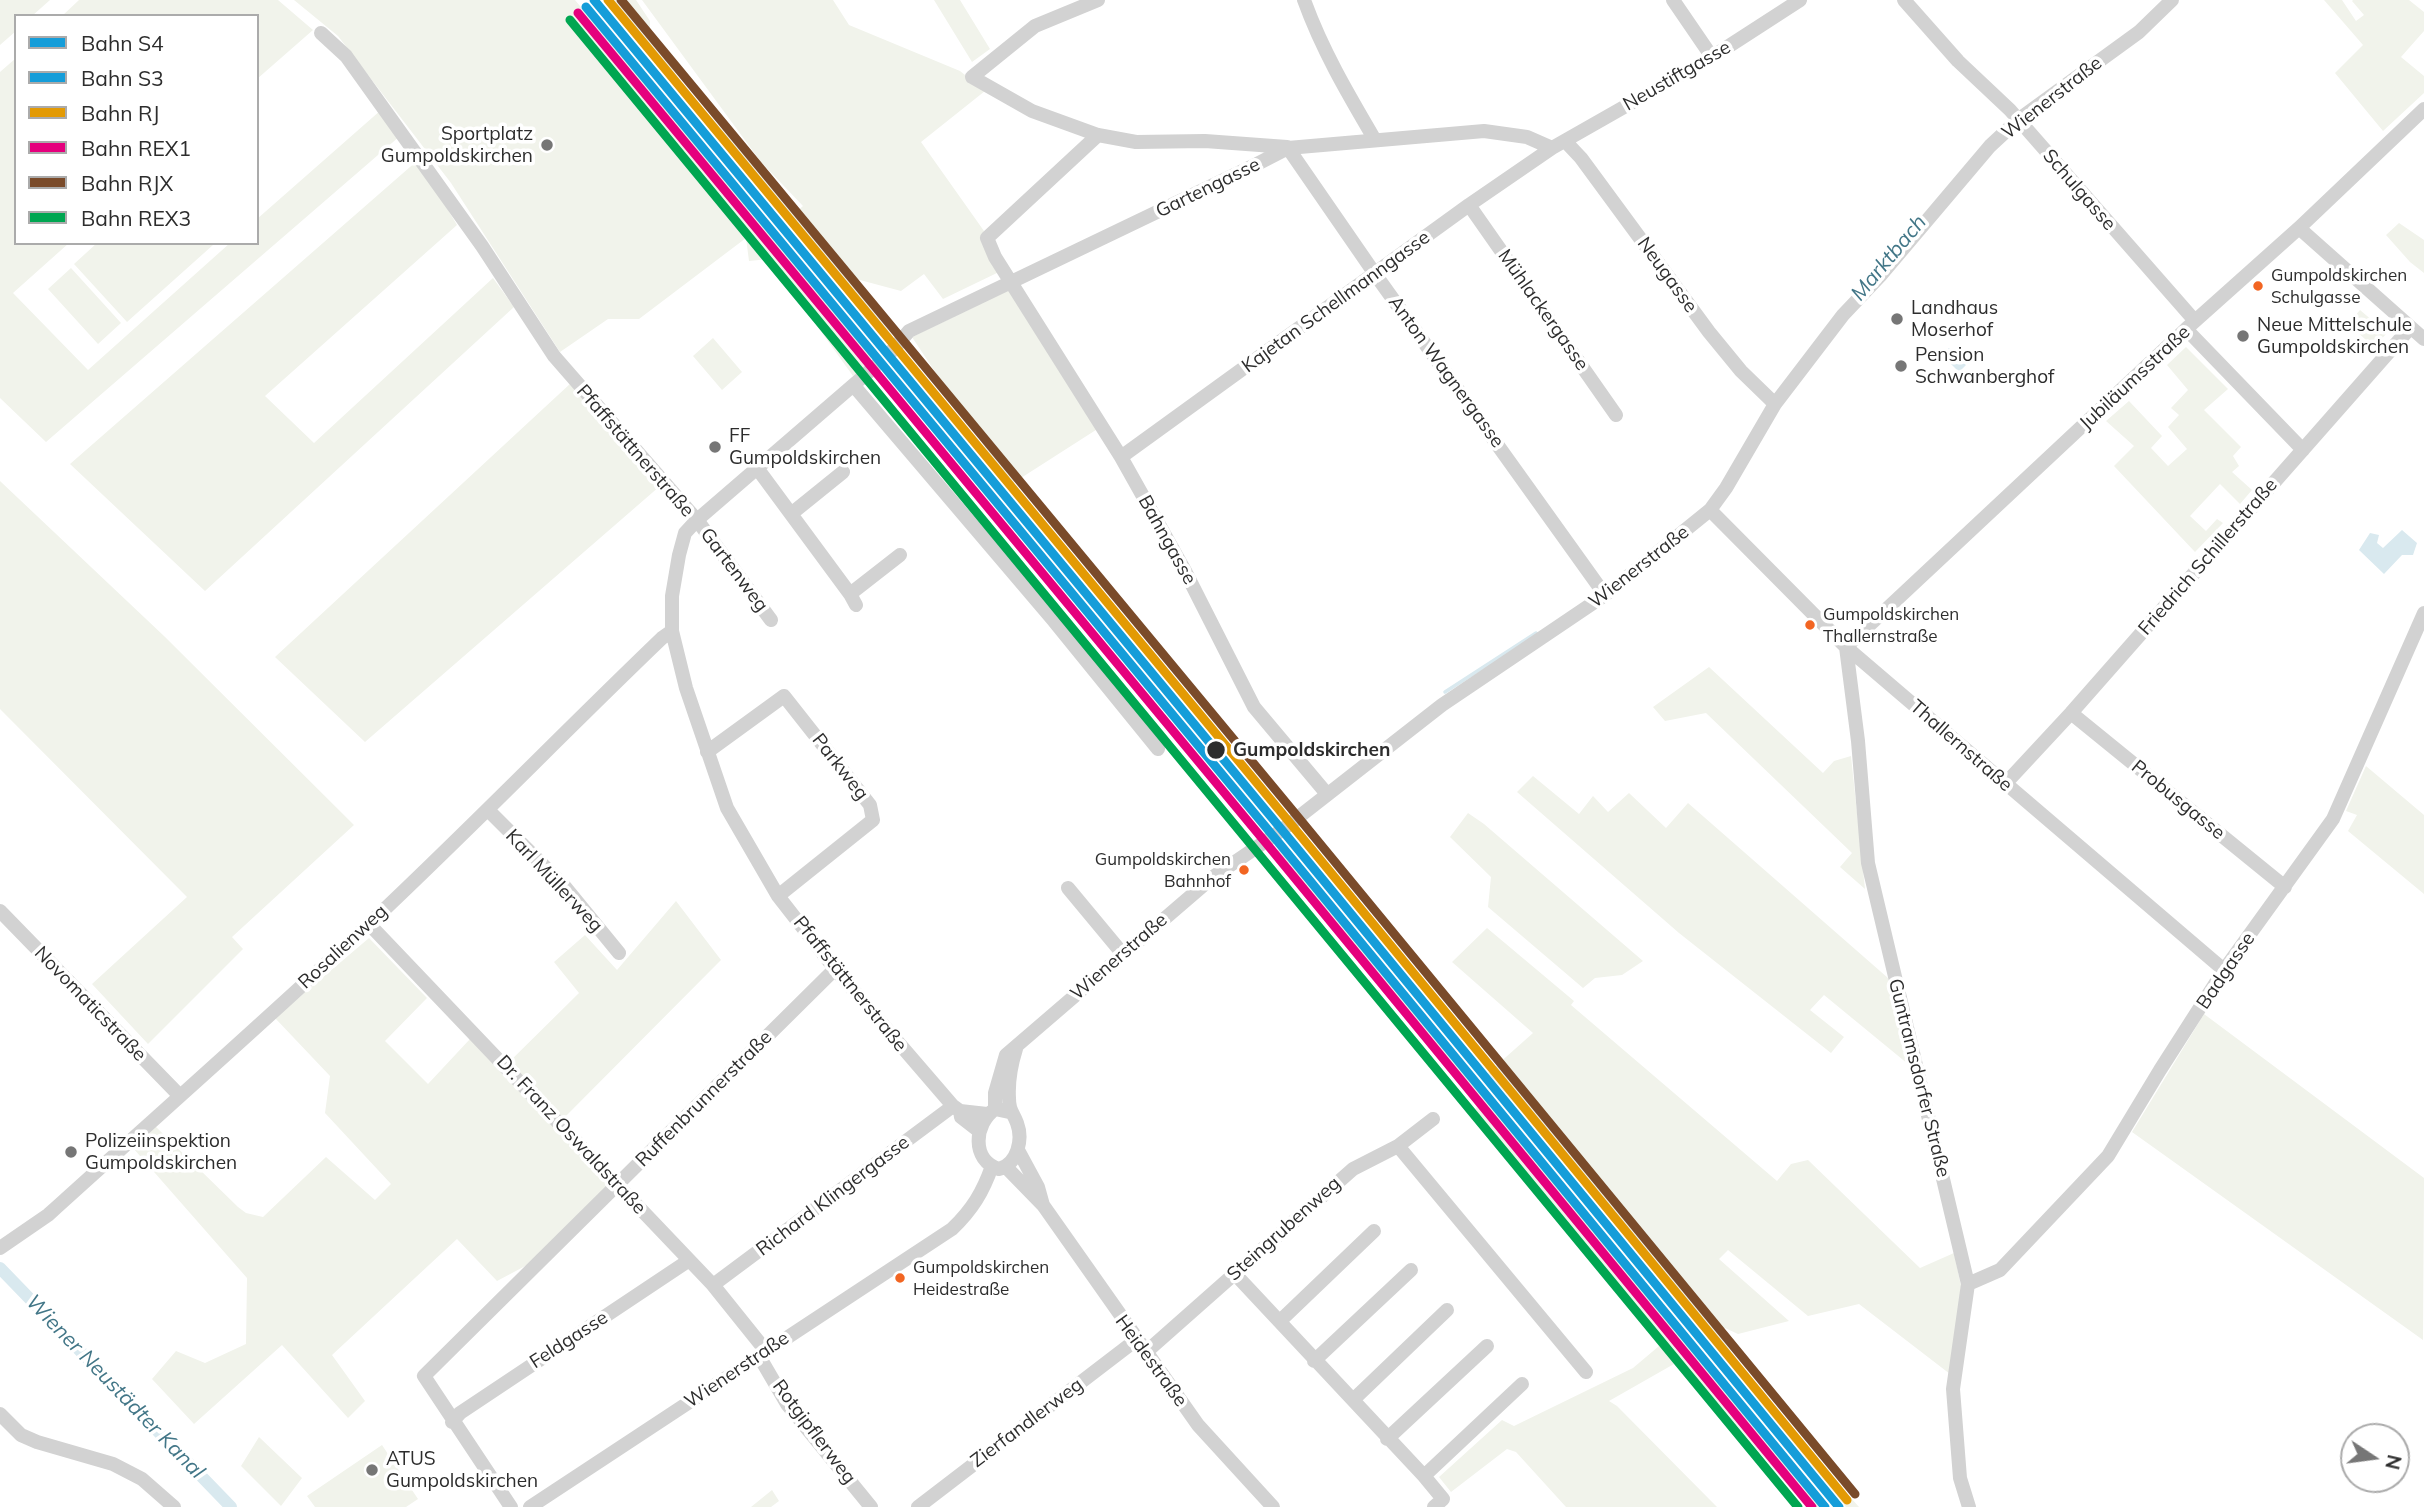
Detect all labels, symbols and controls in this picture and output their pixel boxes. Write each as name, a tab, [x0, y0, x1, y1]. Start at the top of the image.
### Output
legend	[14, 14, 259, 245]
text: Bahn S4	[81, 30, 164, 56]
street label: Neustiftgasse	[1619, 36, 1735, 116]
street label: Wienerstraße	[1997, 52, 2107, 144]
text: Bahn S3	[81, 65, 164, 91]
text: Bahn RJ	[81, 100, 159, 126]
place label: Sportplatz Gumpoldskirchen	[381, 123, 533, 167]
text: Bahn REX1	[81, 135, 191, 161]
marker: Sportplatz Gumpoldskirchen	[539, 137, 555, 153]
street label: Schulgasse	[2038, 145, 2120, 235]
street label: Gartengasse	[1152, 153, 1264, 223]
text: Bahn RJX	[81, 170, 173, 196]
text: Bahn REX3	[81, 205, 191, 231]
water label: Marktbach	[1846, 210, 1932, 306]
street label: Kajetan Schellmanngasse	[1238, 226, 1434, 378]
street label: Neugasse	[1632, 233, 1702, 317]
street label: Mühlackergasse	[1493, 245, 1593, 375]
place label: Gumpoldskirchen Schulgasse	[2271, 266, 2407, 306]
marker: Gumpoldskirchen Schulgasse	[2251, 279, 2265, 293]
street label: Anton Wagnergasse	[1383, 292, 1509, 452]
place label: Landhaus Moserhof	[1911, 297, 1998, 341]
marker: Landhaus Moserhof	[1889, 311, 1905, 327]
place label: Neue Mittelschule Gumpoldskirchen	[2257, 314, 2412, 358]
street label: Jubiläumsstraße	[2075, 321, 2195, 435]
marker: Neue Mittelschule Gumpoldskirchen	[2235, 328, 2251, 344]
place label: Pension Schwanberghof	[1915, 344, 2054, 388]
marker: Pension Schwanberghof	[1893, 358, 1909, 374]
street label: Pfaffstättnerstraße	[571, 380, 699, 522]
place label: FF Gumpoldskirchen	[729, 425, 881, 469]
marker: FF Gumpoldskirchen	[707, 439, 723, 455]
street label: Friedrich Schillerstraße	[2134, 474, 2282, 640]
street label: Bahngasse	[1133, 491, 1201, 589]
street label: Wienerstraße	[1584, 521, 1694, 613]
street label: Gartenweg	[695, 524, 773, 616]
place label: Gumpoldskirchen Thallernstraße	[1823, 605, 1959, 645]
marker: Gumpoldskirchen Thallernstraße	[1803, 618, 1817, 632]
street label: Thallernstraße	[1905, 695, 2017, 797]
street label: Parkweg	[807, 729, 873, 805]
marker: Gumpoldskirchen	[1205, 739, 1227, 761]
place label: Gumpoldskirchen	[1233, 739, 1390, 761]
street label: Probusgasse	[2127, 755, 2229, 845]
street label: Karl Müllerweg	[501, 825, 607, 937]
place label: Gumpoldskirchen Bahnhof	[1095, 850, 1231, 890]
marker: Gumpoldskirchen Bahnhof	[1237, 863, 1251, 877]
street label: Rosalienweg	[294, 900, 392, 994]
street label: Wienerstraße	[1066, 909, 1172, 1005]
street label: Pfaffstättnerstraße	[788, 912, 912, 1056]
street label: Badgasse	[2192, 928, 2260, 1014]
street label: Novomaticstraße	[29, 942, 151, 1066]
street label: Guntramsdorfer Straße	[1883, 976, 1955, 1180]
street label: Ruffenbrunnerstraße	[631, 1026, 777, 1172]
street label: Dr. Franz Oswaldstraße	[491, 1051, 651, 1219]
place label: Polizeiinspektion Gumpoldskirchen	[85, 1130, 237, 1174]
street label: Richard Klingergasse	[752, 1131, 914, 1261]
marker: Polizeiinspektion Gumpoldskirchen	[63, 1144, 79, 1160]
street label: Steingrubenweg	[1223, 1172, 1345, 1286]
place label: Gumpoldskirchen Heidestraße	[913, 1258, 1049, 1298]
marker: Gumpoldskirchen Heidestraße	[893, 1271, 907, 1285]
water label: Wiener Neustädter Kanal	[20, 1290, 210, 1484]
street label: Feldgasse	[526, 1306, 612, 1374]
street label: Heidestraße	[1110, 1311, 1192, 1411]
street label: Wienerstraße	[681, 1327, 793, 1413]
street label: Zierfandlerweg	[966, 1373, 1088, 1473]
street label: Rotgipflerweg	[767, 1375, 861, 1489]
north arrow	[2340, 1423, 2410, 1493]
place label: ATUS Gumpoldskirchen	[386, 1448, 538, 1492]
text: N	[2380, 1453, 2407, 1472]
marker: ATUS Gumpoldskirchen	[364, 1462, 380, 1478]

